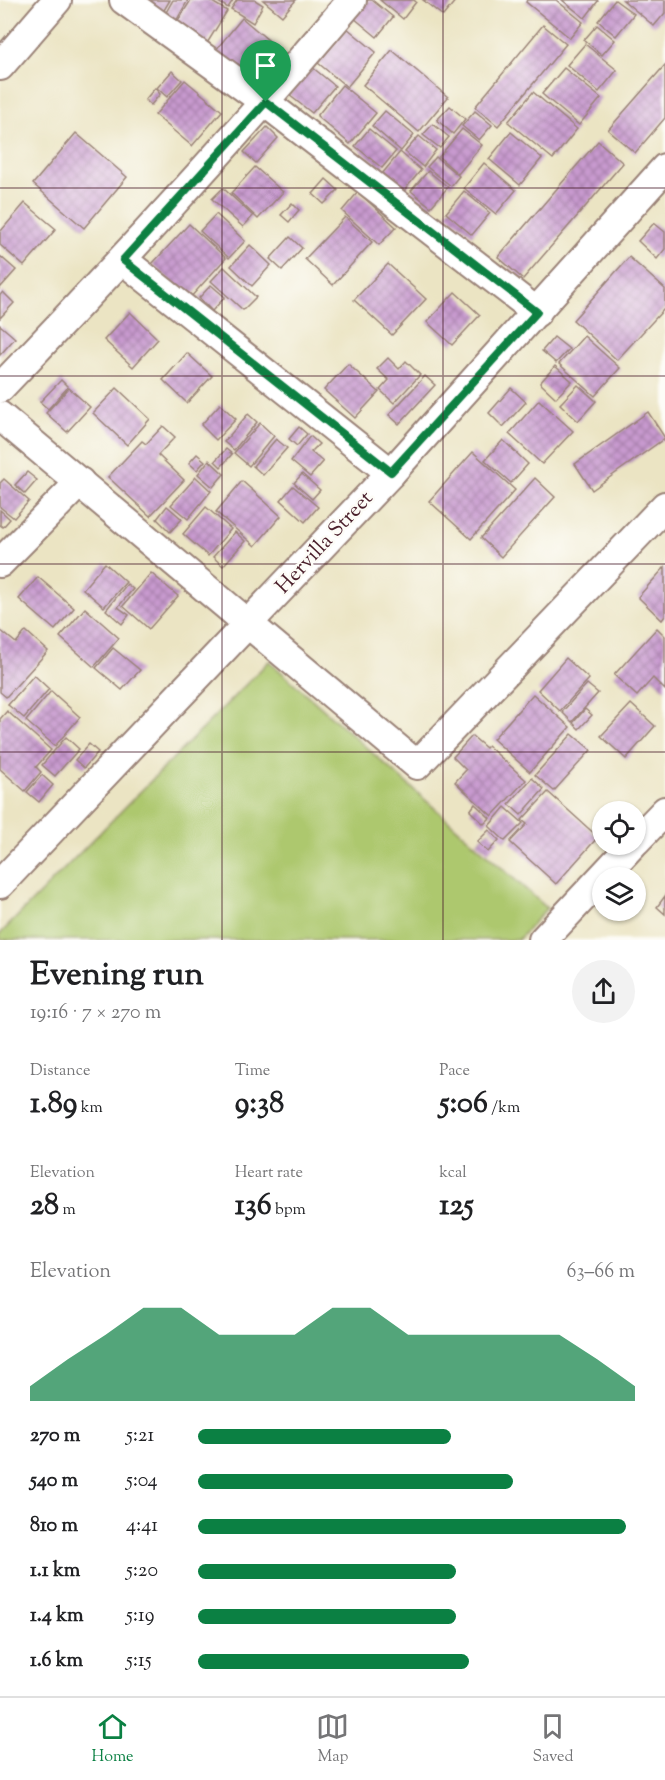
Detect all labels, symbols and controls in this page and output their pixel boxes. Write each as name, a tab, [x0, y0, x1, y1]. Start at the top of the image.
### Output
pin	[240, 40, 291, 102]
icon: arrive	[249, 49, 282, 82]
street label: Hervilla Street	[269, 485, 381, 601]
map controls	[592, 801, 646, 921]
button: locate	[592, 801, 646, 855]
button: layers	[592, 867, 646, 921]
text: Evening run	[30, 952, 204, 1000]
button: share	[572, 960, 635, 1023]
text: 19:16 · 7 × 270 m	[30, 999, 161, 1028]
text: Distance	[30, 1060, 90, 1083]
text: Time	[235, 1060, 270, 1083]
text: Pace	[439, 1060, 470, 1083]
text: 1.89	[30, 1083, 77, 1126]
text: 9:38	[235, 1083, 284, 1126]
text: 5:06	[439, 1083, 488, 1126]
text: km	[77, 1097, 103, 1120]
text: /km	[488, 1097, 520, 1120]
text: Elevation	[30, 1162, 95, 1185]
text: Heart rate	[235, 1162, 303, 1185]
text: kcal	[439, 1162, 467, 1185]
text: 28	[30, 1185, 59, 1228]
text: 136	[235, 1185, 272, 1228]
text: 125	[439, 1185, 474, 1228]
text: m	[59, 1199, 76, 1222]
text: bpm	[272, 1199, 306, 1222]
text: Elevation	[30, 1258, 111, 1287]
text: 63–66 m	[566, 1258, 635, 1287]
text: 270 m	[30, 1422, 80, 1451]
text: 5:21	[126, 1422, 154, 1451]
text: 540 m	[30, 1467, 78, 1496]
text: 5:04	[126, 1467, 158, 1496]
text: 810 m	[30, 1512, 78, 1541]
text: 4:41	[126, 1512, 158, 1541]
text: 1.1 km	[30, 1557, 80, 1586]
text: 5:20	[126, 1557, 158, 1586]
text: 1.4 km	[30, 1602, 84, 1631]
text: 5:19	[126, 1602, 154, 1631]
text: 1.6 km	[30, 1647, 83, 1676]
text: 5:15	[126, 1647, 152, 1676]
tab: Home	[91, 1710, 133, 1769]
tab: Map	[316, 1710, 349, 1769]
tab: Saved	[532, 1710, 573, 1769]

